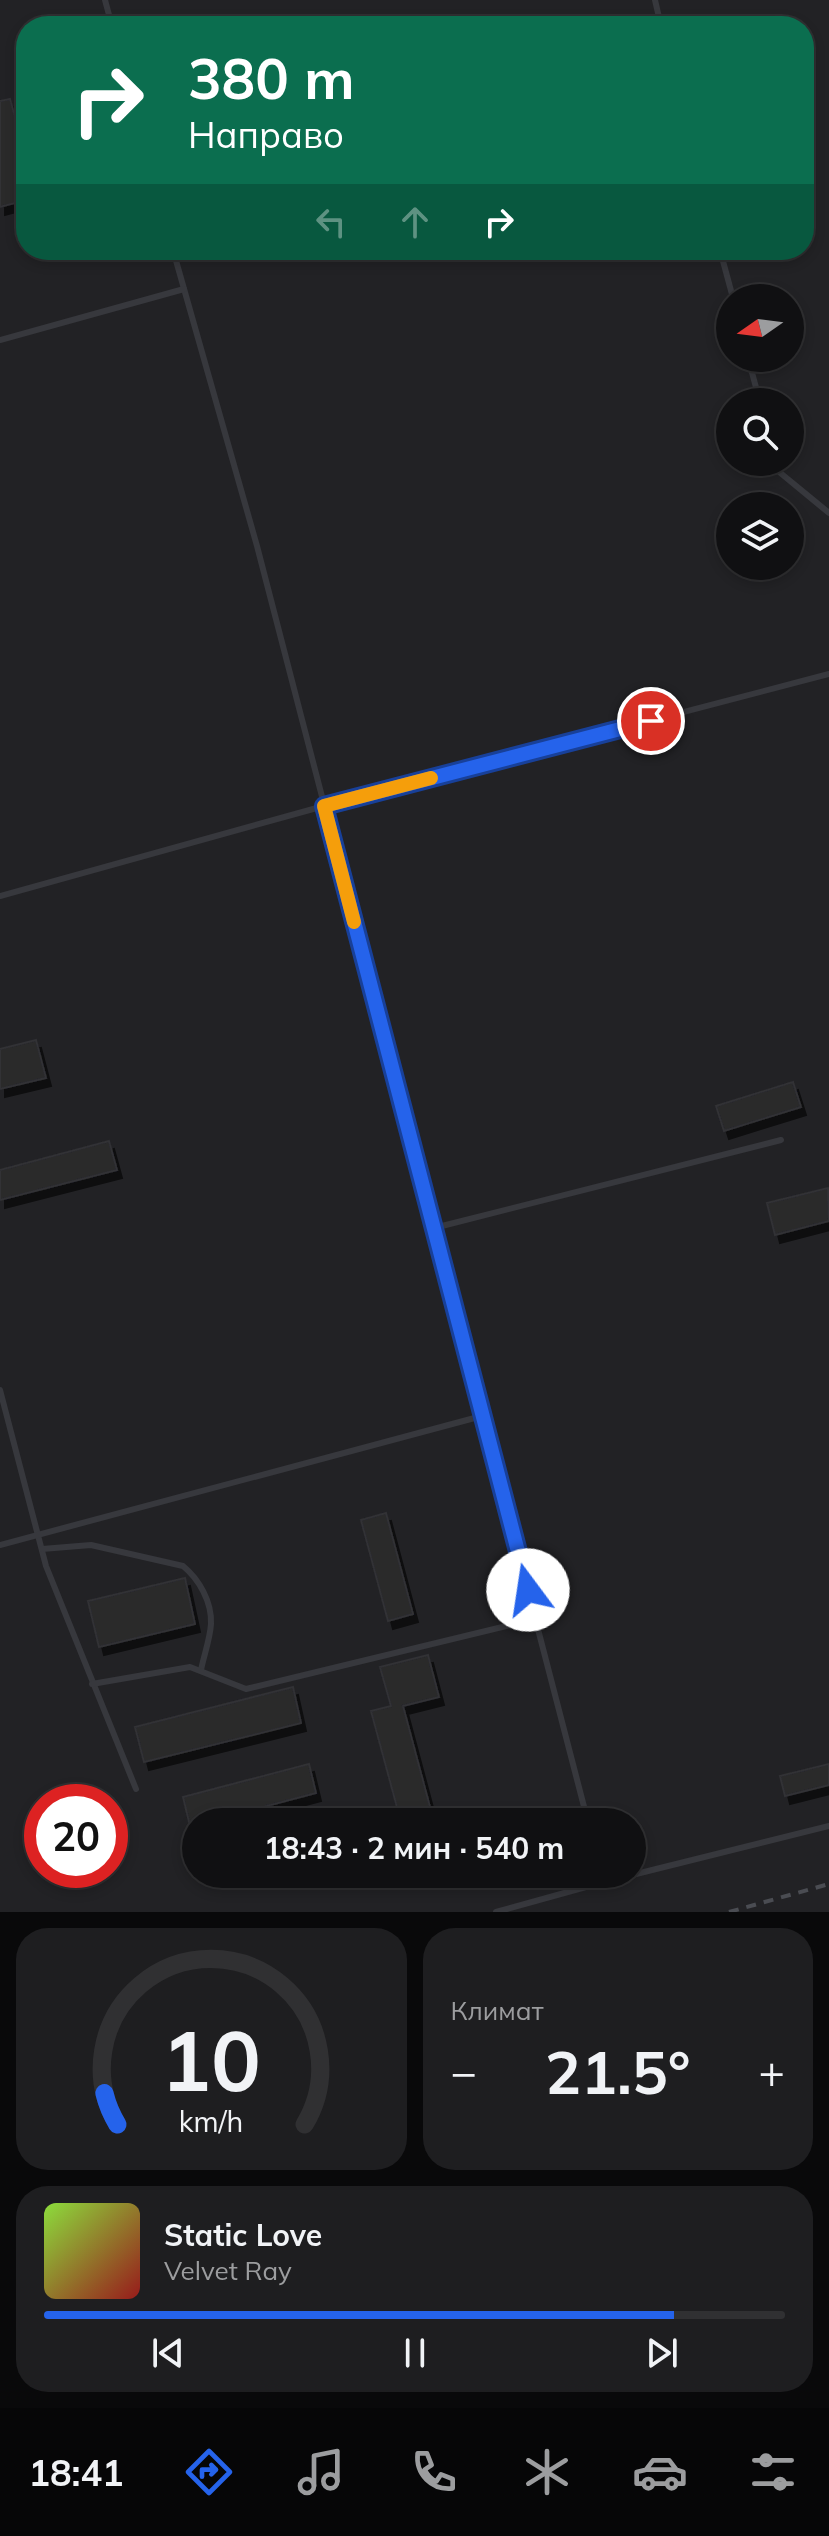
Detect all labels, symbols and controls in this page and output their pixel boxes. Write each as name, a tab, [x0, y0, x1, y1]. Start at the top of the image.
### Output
text: 380 m	[188, 43, 355, 113]
icon: right	[56, 48, 160, 152]
text: Направо	[188, 112, 344, 157]
icon: left	[309, 200, 353, 244]
icon: ahead	[393, 200, 437, 244]
icon: right	[477, 200, 521, 244]
north arrow	[716, 284, 804, 372]
map controls	[716, 284, 804, 580]
button: search	[716, 388, 804, 476]
button: layers	[716, 492, 804, 580]
pin	[617, 687, 685, 755]
icon: arrive	[629, 699, 673, 743]
position arrow	[486, 1548, 570, 1632]
speed limit sign: 20	[24, 1784, 128, 1888]
text: 18:43 · 2 мин · 540 m	[264, 1829, 564, 1867]
text: Климат	[451, 1994, 544, 2027]
text: 10	[161, 2007, 261, 2112]
text: 21.5°	[545, 2034, 691, 2109]
text: −	[451, 2044, 477, 2099]
text: +	[759, 2044, 785, 2099]
text: km/h	[179, 2103, 244, 2139]
text: Static Love	[164, 2216, 322, 2254]
text: Velvet Ray	[164, 2254, 292, 2287]
icon: previous	[146, 2331, 190, 2375]
icon: pause	[393, 2331, 437, 2375]
icon: next	[640, 2331, 684, 2375]
icon: directions	[181, 2444, 237, 2500]
icon: music	[293, 2444, 349, 2500]
icon: phone	[406, 2444, 462, 2500]
icon: climate	[519, 2444, 575, 2500]
icon: car	[632, 2444, 688, 2500]
icon: filters	[745, 2444, 801, 2500]
text: 18:41	[28, 2450, 124, 2495]

